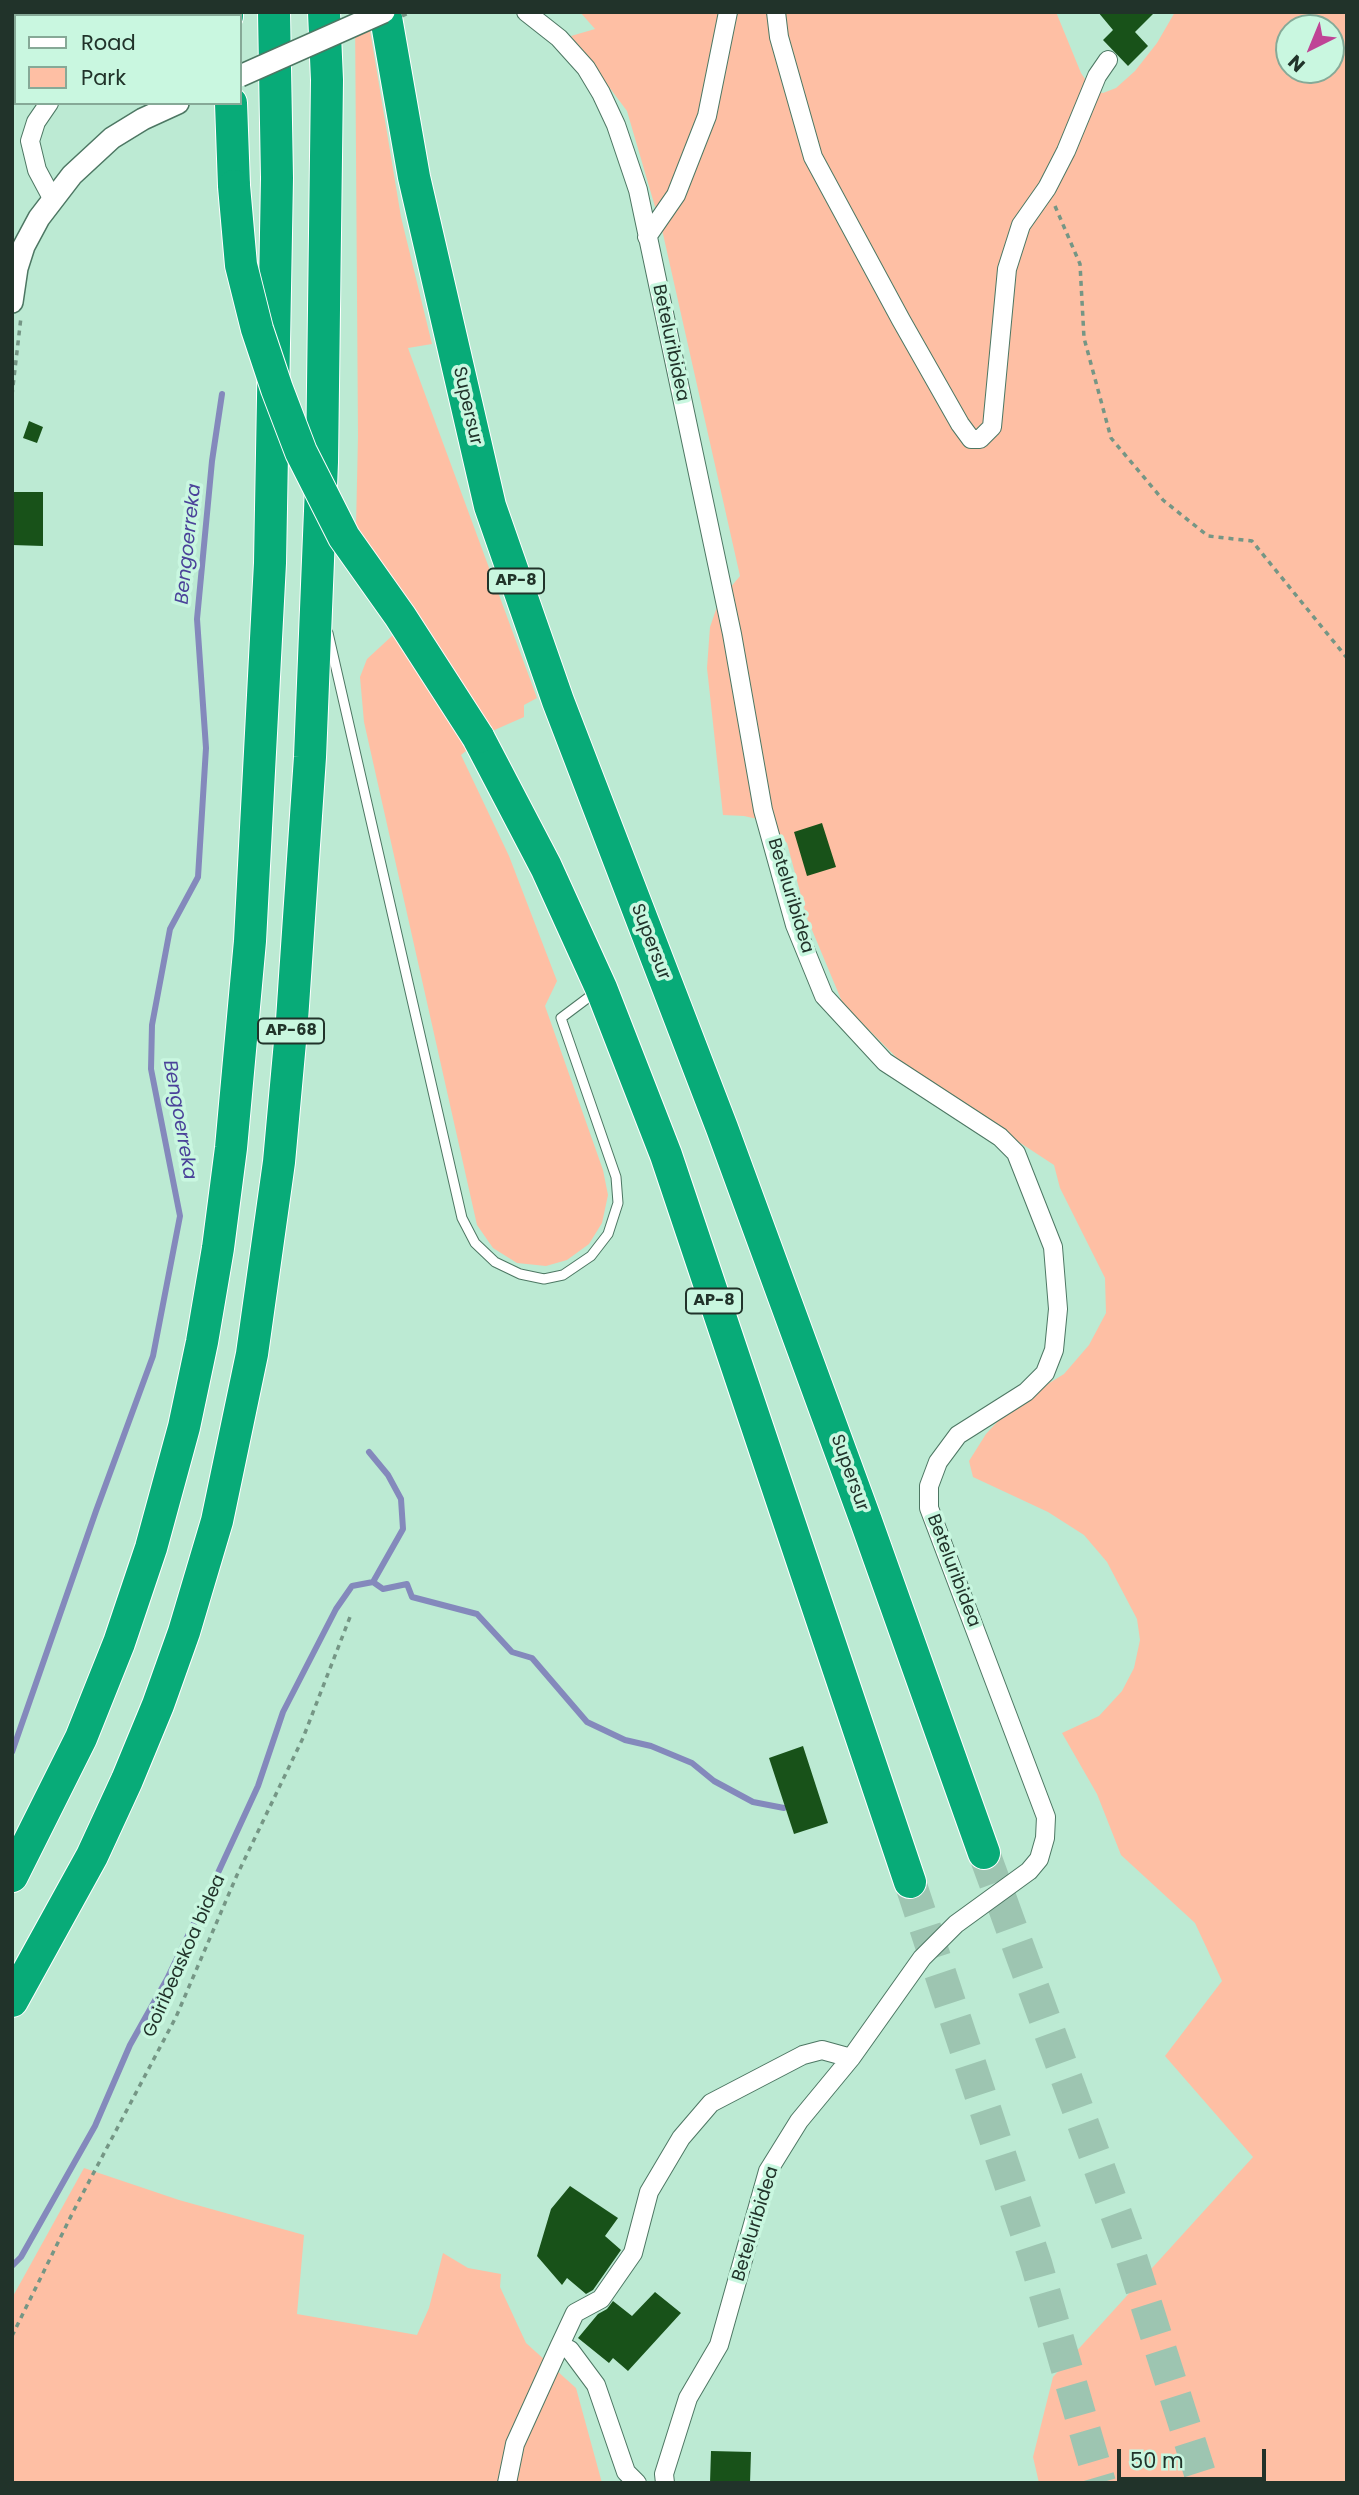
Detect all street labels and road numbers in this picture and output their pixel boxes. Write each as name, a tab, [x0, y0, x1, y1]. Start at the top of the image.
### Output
street label: Beteluribidea	[647, 283, 693, 403]
street label: Supersur	[448, 365, 486, 447]
road number: AP-8	[488, 568, 544, 594]
street label: Beteluribidea	[762, 836, 818, 956]
street label: Supersur	[626, 901, 674, 983]
road number: AP-68	[258, 1018, 324, 1044]
road number: AP-8	[686, 1288, 742, 1314]
street label: Supersur	[825, 1432, 873, 1514]
street label: Beteluribidea	[922, 1512, 984, 1630]
street label: Goiribeaskoa bidea	[139, 1871, 231, 2041]
street label: Beteluribidea	[728, 2164, 784, 2284]

